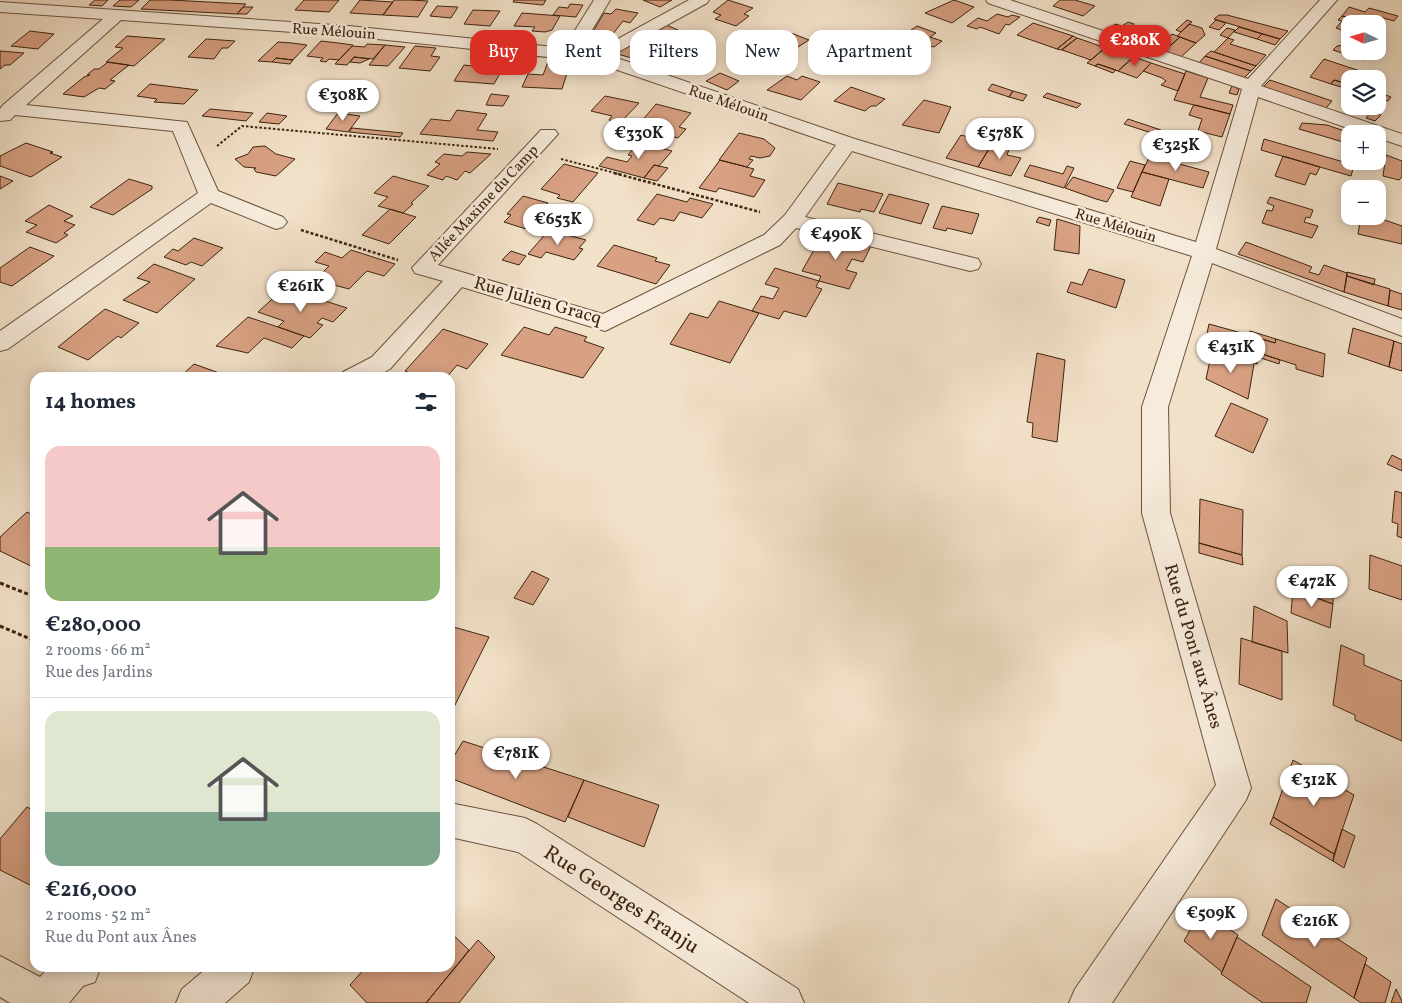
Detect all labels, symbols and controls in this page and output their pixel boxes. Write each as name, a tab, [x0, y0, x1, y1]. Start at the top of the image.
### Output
north arrow	[1341, 15, 1386, 60]
map controls	[1341, 15, 1386, 225]
street label: Rue Mélouin	[291, 19, 377, 46]
pin: €280K	[1100, 24, 1170, 67]
chip: Buy	[470, 30, 537, 75]
chip: Rent	[547, 30, 620, 75]
chip: Filters	[630, 30, 716, 75]
chip: New	[726, 30, 798, 75]
chip: Apartment	[808, 30, 931, 75]
text: €280K	[1110, 30, 1160, 52]
button: layers	[1341, 70, 1386, 115]
pin: €308K	[308, 80, 378, 122]
street label: Rue Mélouin	[685, 81, 772, 128]
text: €308K	[318, 85, 368, 107]
pin: €330K	[604, 118, 674, 160]
pin: €578K	[965, 118, 1035, 160]
text: €330K	[614, 123, 664, 145]
text: €578K	[976, 123, 1024, 145]
button: +	[1341, 125, 1386, 170]
pin: €325K	[1141, 130, 1211, 172]
text: €325K	[1152, 135, 1200, 157]
street label: Allée Maxime du Camp	[424, 141, 544, 267]
button: −	[1341, 180, 1386, 225]
pin: €653K	[523, 204, 593, 246]
street label: Rue Mélouin	[1072, 204, 1159, 249]
text: €653K	[534, 209, 582, 231]
pin: €490K	[801, 218, 871, 261]
text: €490K	[810, 224, 862, 246]
pin: €261K	[266, 270, 336, 313]
street label: Rue Julien Gracq	[471, 271, 605, 332]
text: €261K	[278, 276, 324, 298]
pin: €431K	[1196, 332, 1266, 374]
text: €431K	[1207, 337, 1255, 359]
text: 14 homes	[45, 388, 136, 417]
icon: filters	[412, 388, 440, 416]
icon: home	[198, 478, 288, 568]
street label: Rue du Pont aux Ânes	[1157, 561, 1228, 732]
pin: €472K	[1277, 566, 1347, 608]
text: €472K	[1288, 571, 1336, 593]
text: €280,000	[45, 611, 141, 640]
text: 2 rooms · 66 m²	[45, 640, 151, 662]
text: Rue des Jardins	[45, 662, 153, 684]
pin: €781K	[481, 738, 551, 780]
text: €781K	[493, 743, 539, 765]
icon: home	[198, 744, 288, 834]
pin: €312K	[1279, 764, 1349, 807]
text: €312K	[1291, 770, 1337, 792]
street label: Rue Georges Franju	[538, 839, 705, 962]
text: €216,000	[45, 876, 137, 905]
pin: €509K	[1176, 898, 1246, 940]
text: €509K	[1186, 903, 1236, 925]
text: 2 rooms · 52 m²	[45, 905, 151, 927]
pin: €216K	[1280, 906, 1350, 948]
text: €216K	[1292, 911, 1338, 933]
text: Rue du Pont aux Ânes	[45, 927, 197, 949]

